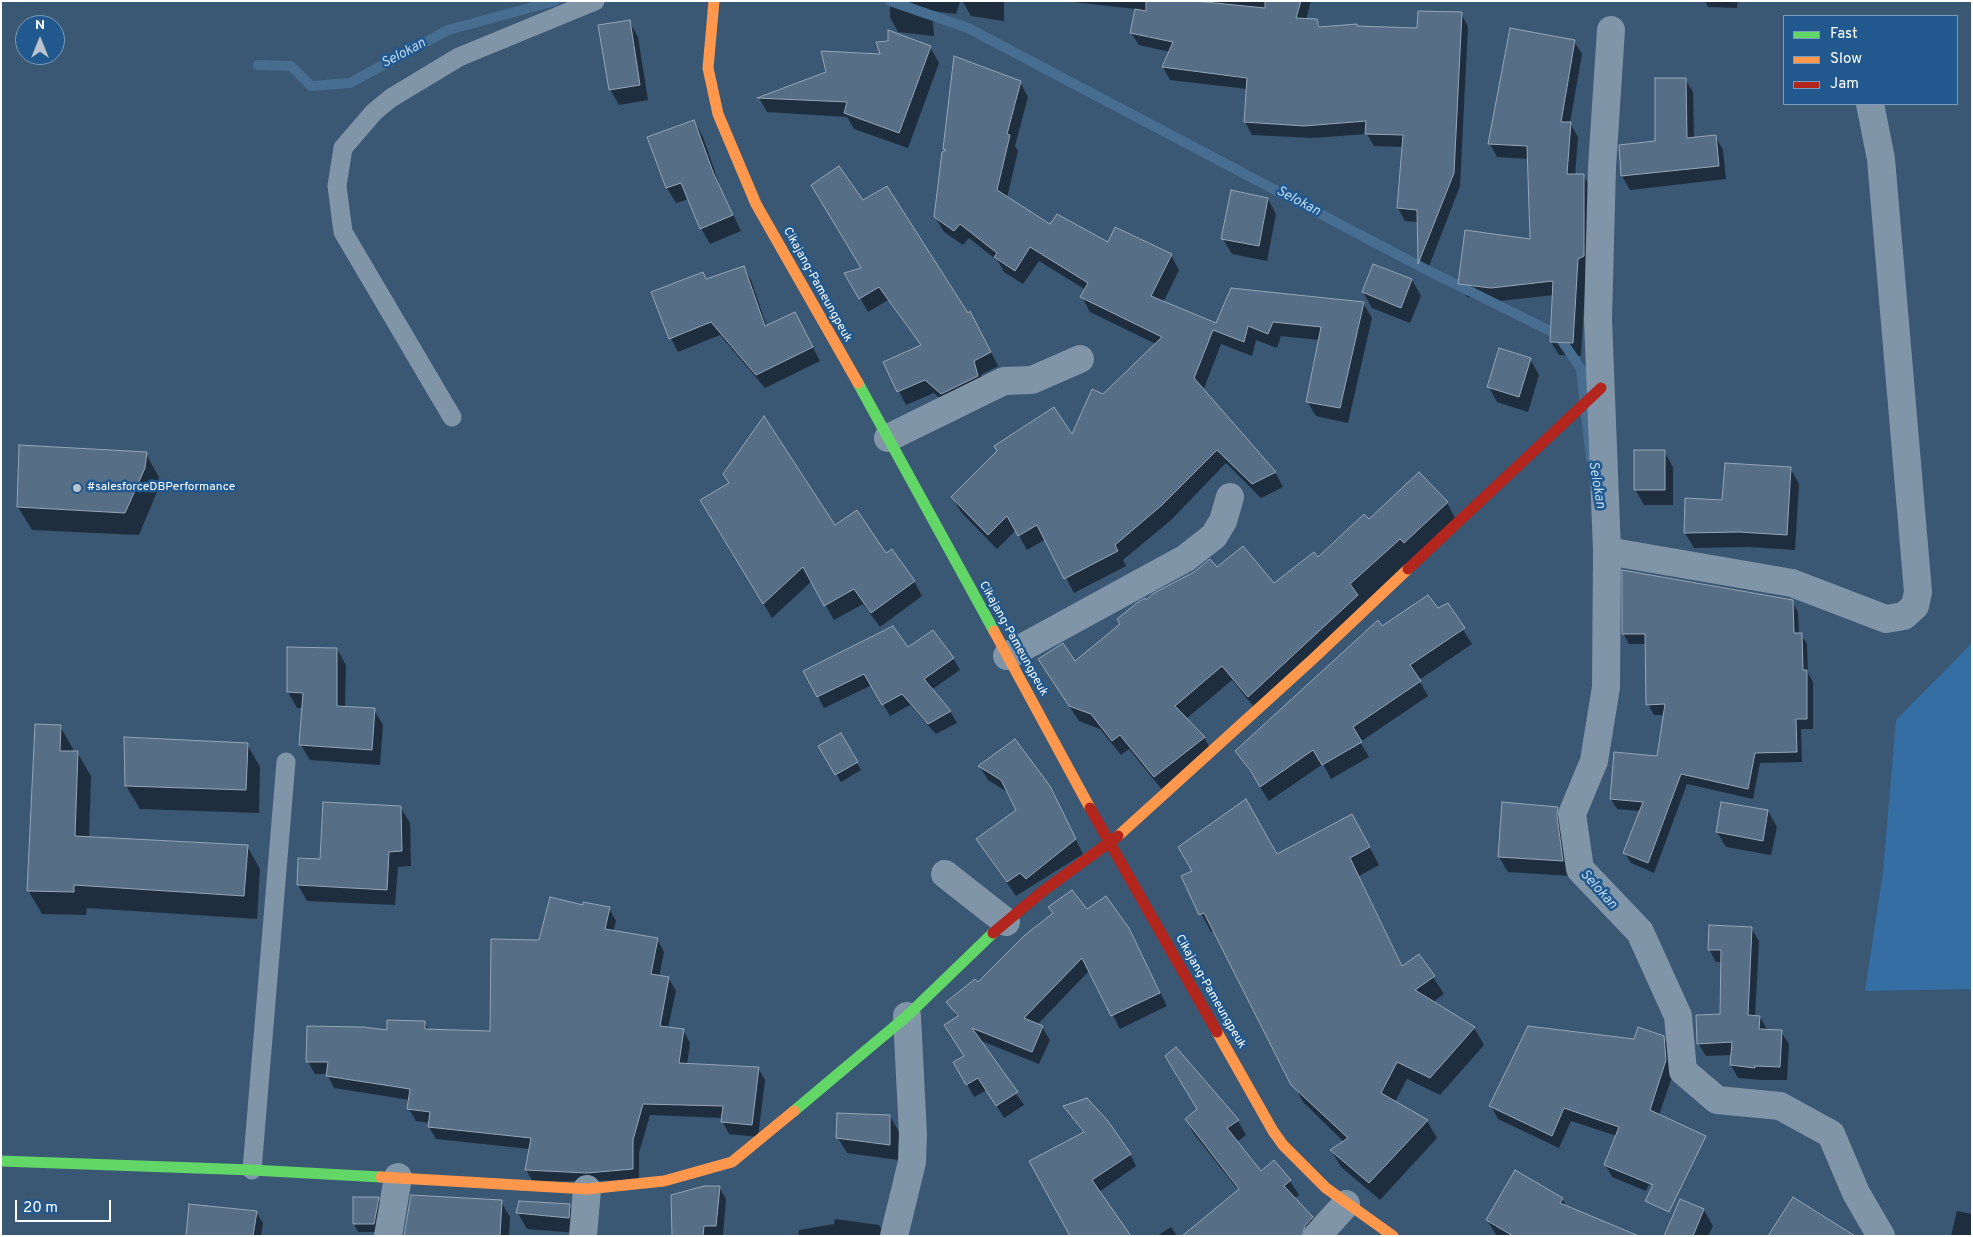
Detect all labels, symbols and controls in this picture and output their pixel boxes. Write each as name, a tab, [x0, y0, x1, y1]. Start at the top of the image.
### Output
north arrow	[15, 15, 65, 65]
legend	[1783, 15, 1958, 105]
text: N	[35, 17, 45, 34]
text: Fast	[1830, 25, 1858, 44]
water label: Selokan	[379, 35, 429, 73]
text: Slow	[1830, 50, 1862, 69]
text: Jam	[1830, 75, 1859, 94]
water label: Selokan	[1273, 183, 1323, 221]
street label: Cikajang-Pameungpeuk	[779, 225, 855, 345]
water label: Selokan	[1584, 460, 1608, 510]
place label: #salesforceDBPerformance	[87, 481, 235, 495]
marker: #salesforceDBPerformance	[71, 482, 83, 494]
street label: Cikajang-Pameungpeuk	[975, 579, 1051, 699]
water label: Selokan	[1576, 867, 1620, 913]
street label: Cikajang-Pameungpeuk	[1171, 932, 1249, 1052]
scale bar	[18, 1190, 114, 1222]
text: 20 m	[23, 1199, 58, 1218]

